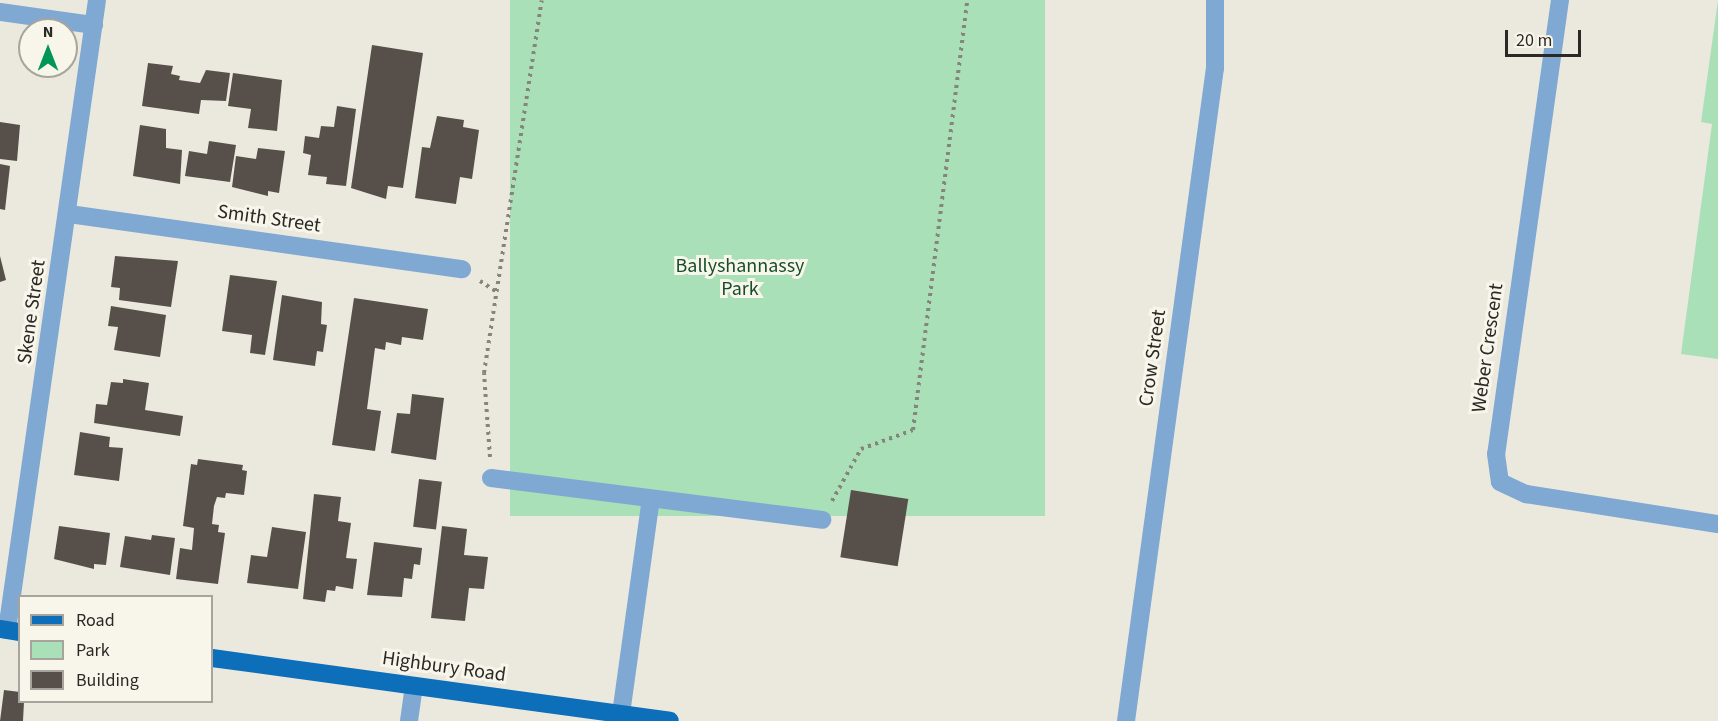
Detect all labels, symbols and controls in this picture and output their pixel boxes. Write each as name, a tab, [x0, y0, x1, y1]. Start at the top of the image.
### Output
north arrow	[18, 18, 78, 78]
scale bar	[1508, 18, 1584, 56]
text: N	[43, 21, 53, 43]
text: 20 m	[1516, 28, 1552, 53]
street label: Smith Street	[216, 200, 322, 238]
park label: Ballyshannassy Park	[676, 254, 804, 301]
street label: Skene Street	[13, 258, 51, 366]
street label: Weber Crescent	[1467, 282, 1509, 414]
street label: Crow Street	[1134, 308, 1172, 408]
legend	[18, 595, 213, 703]
text: Road	[76, 608, 115, 633]
text: Park	[76, 638, 110, 663]
street label: Highbury Road	[381, 646, 507, 688]
text: Building	[76, 668, 139, 693]

